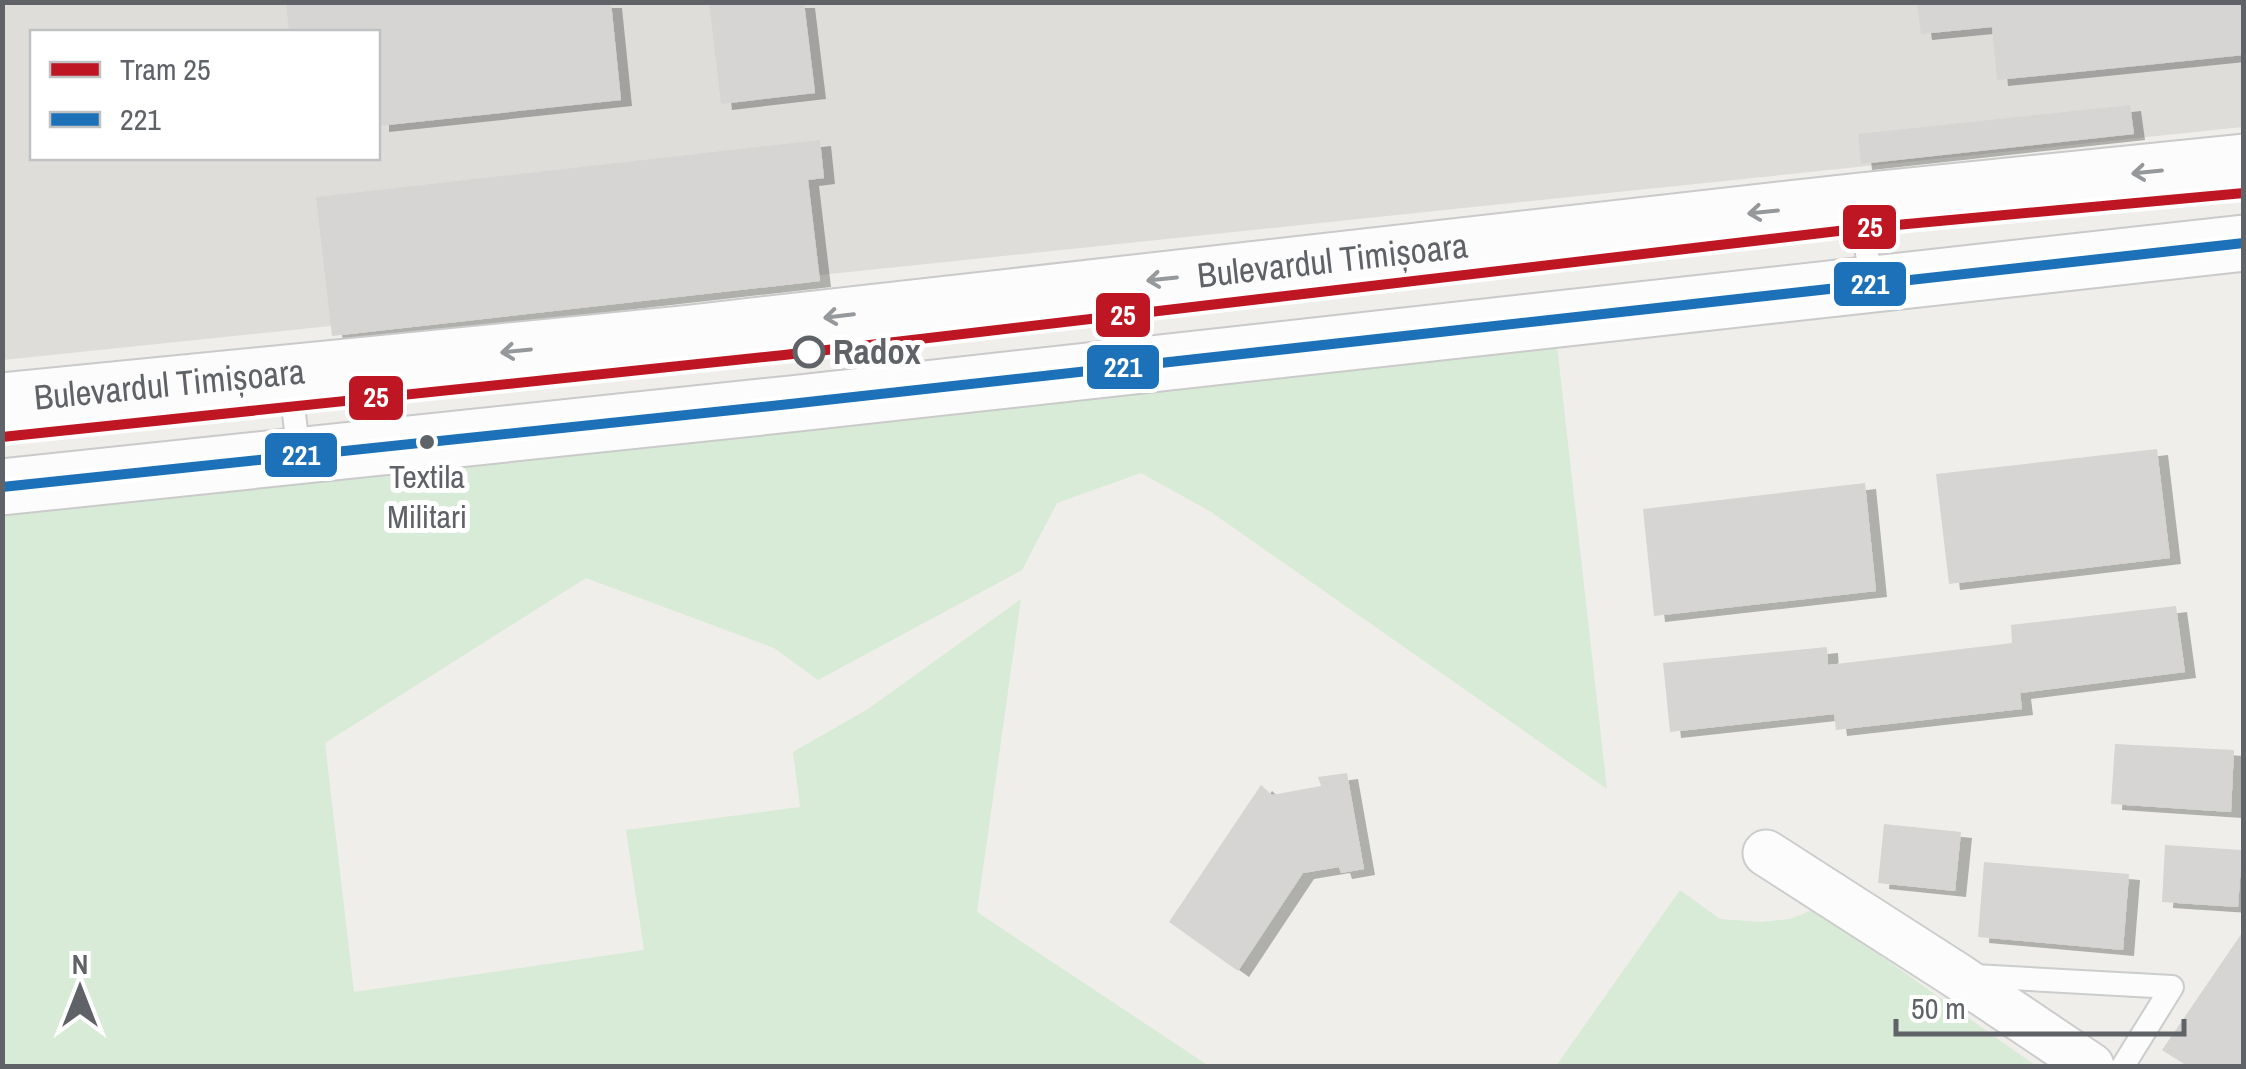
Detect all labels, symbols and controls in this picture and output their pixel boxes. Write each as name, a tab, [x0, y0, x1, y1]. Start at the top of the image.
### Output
legend	[30, 30, 380, 160]
text: Tram 25	[120, 49, 211, 89]
text: 221	[120, 99, 161, 139]
one-way arrow	[2131, 162, 2163, 181]
one-way arrow	[1748, 203, 1780, 222]
line badge: 25	[1841, 203, 1898, 251]
text: 25	[1857, 208, 1883, 246]
street label: Bulevardul Timișoara	[1195, 221, 1470, 299]
line badge: 221	[1832, 260, 1908, 308]
text: 221	[1851, 265, 1889, 303]
one-way arrow	[1146, 270, 1178, 289]
line badge: 25	[1094, 291, 1152, 339]
text: 25	[1110, 296, 1136, 334]
one-way arrow	[823, 307, 856, 326]
place label: Radox	[833, 328, 921, 375]
marker: Radox	[794, 337, 824, 367]
one-way arrow	[500, 342, 533, 361]
line badge: 221	[1085, 343, 1161, 391]
street label: Bulevardul Timișoara	[32, 347, 307, 421]
text: 221	[1104, 348, 1142, 386]
line badge: 25	[347, 374, 405, 422]
text: 25	[363, 378, 389, 416]
line badge: 221	[263, 431, 339, 479]
marker: Textila Militari	[417, 432, 437, 452]
text: 221	[282, 436, 320, 474]
place label: Textila Militari	[387, 455, 467, 538]
north arrow	[30, 939, 130, 1039]
text: N	[72, 945, 88, 983]
scale bar	[1896, 974, 2184, 1036]
text: 50 m	[1911, 988, 1966, 1028]

